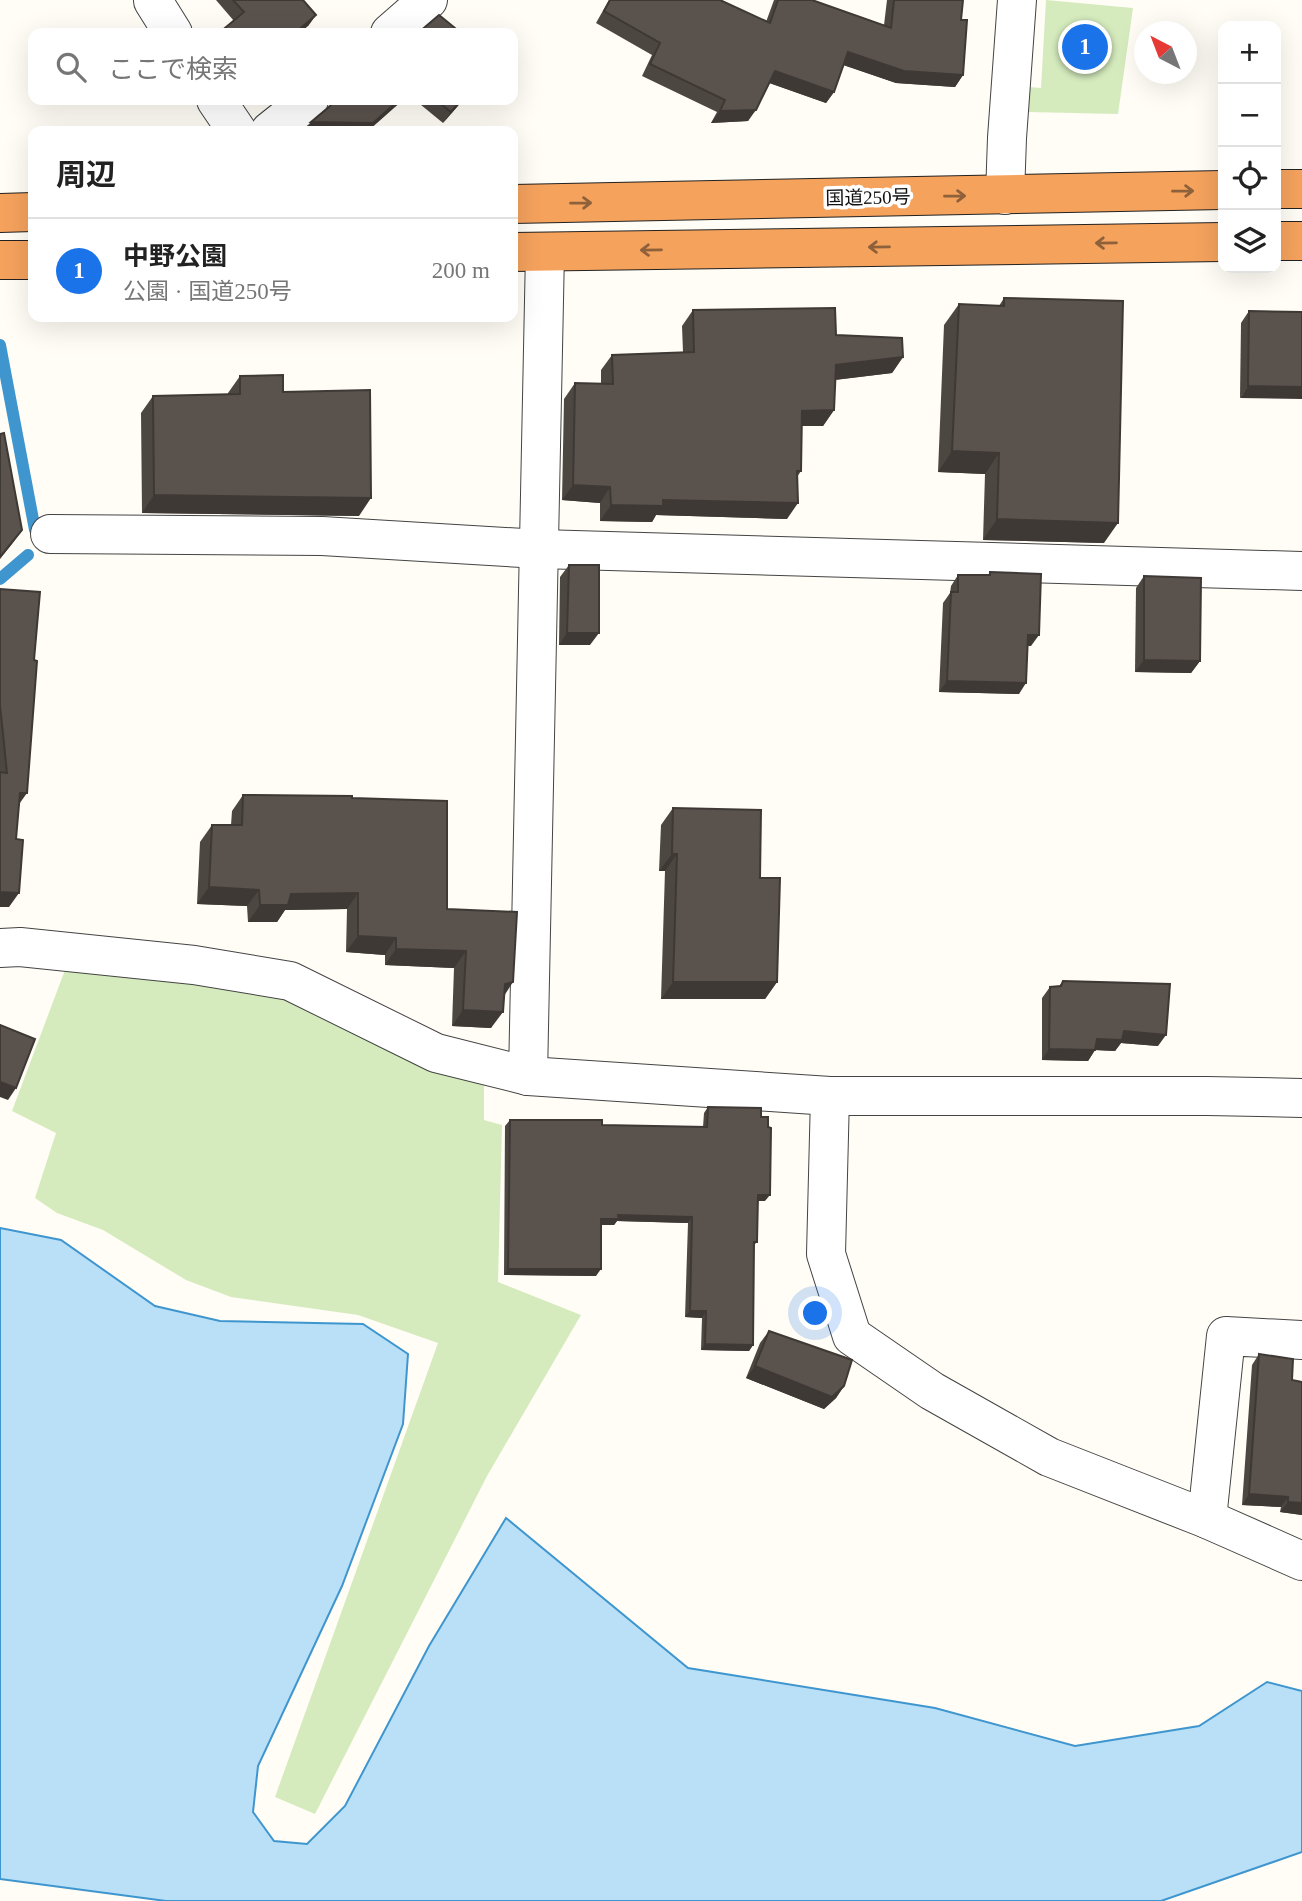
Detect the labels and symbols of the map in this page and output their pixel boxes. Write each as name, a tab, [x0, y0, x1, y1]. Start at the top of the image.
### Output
pin: 1	[1062, 21, 1108, 73]
north arrow	[1134, 21, 1197, 84]
one-way arrow	[1171, 184, 1194, 198]
street label: 国道250号	[825, 186, 911, 209]
one-way arrow	[944, 189, 967, 202]
one-way arrow	[569, 196, 592, 210]
one-way arrow	[1095, 237, 1118, 250]
one-way arrow	[867, 240, 890, 254]
one-way arrow	[640, 243, 663, 257]
your location	[798, 1296, 832, 1330]

